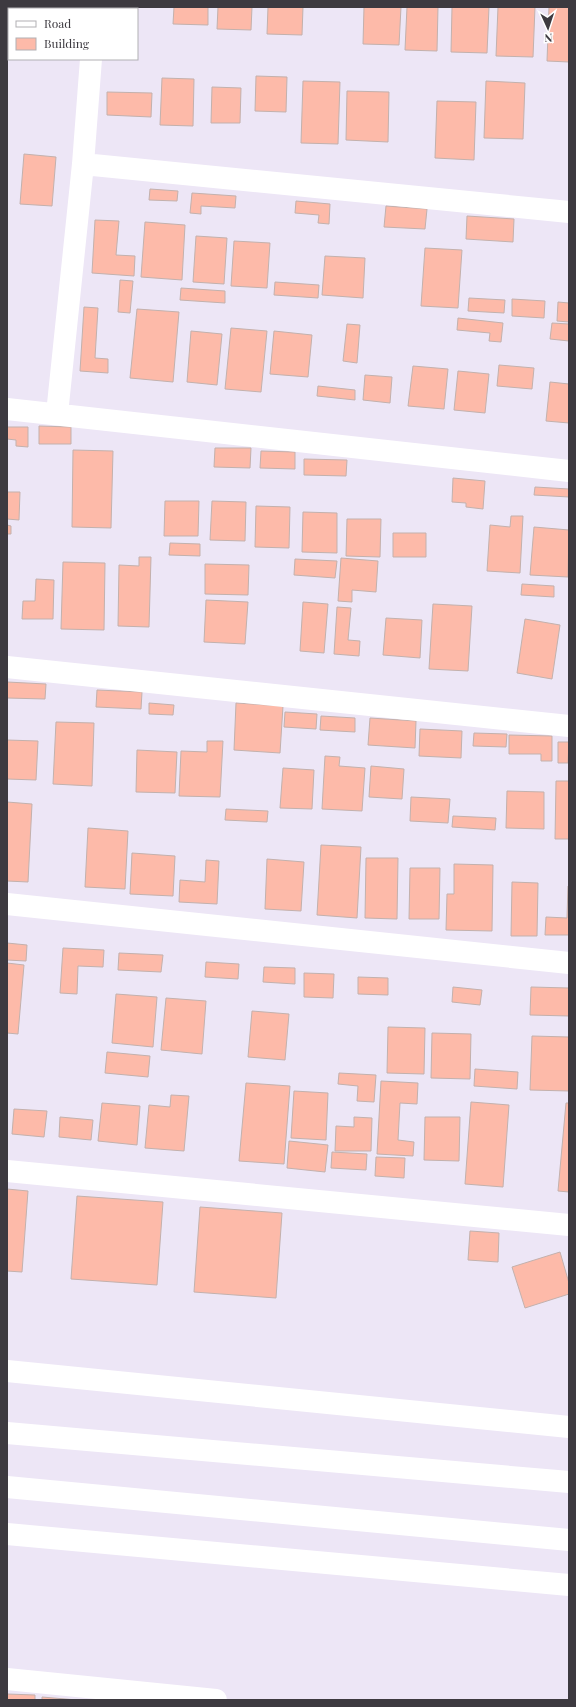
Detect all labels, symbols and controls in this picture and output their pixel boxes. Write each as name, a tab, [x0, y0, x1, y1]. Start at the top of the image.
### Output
legend	[8, 8, 138, 60]
north arrow	[528, 8, 568, 48]
text: Road	[44, 15, 71, 31]
text: N	[544, 31, 553, 46]
text: Building	[44, 35, 90, 51]

